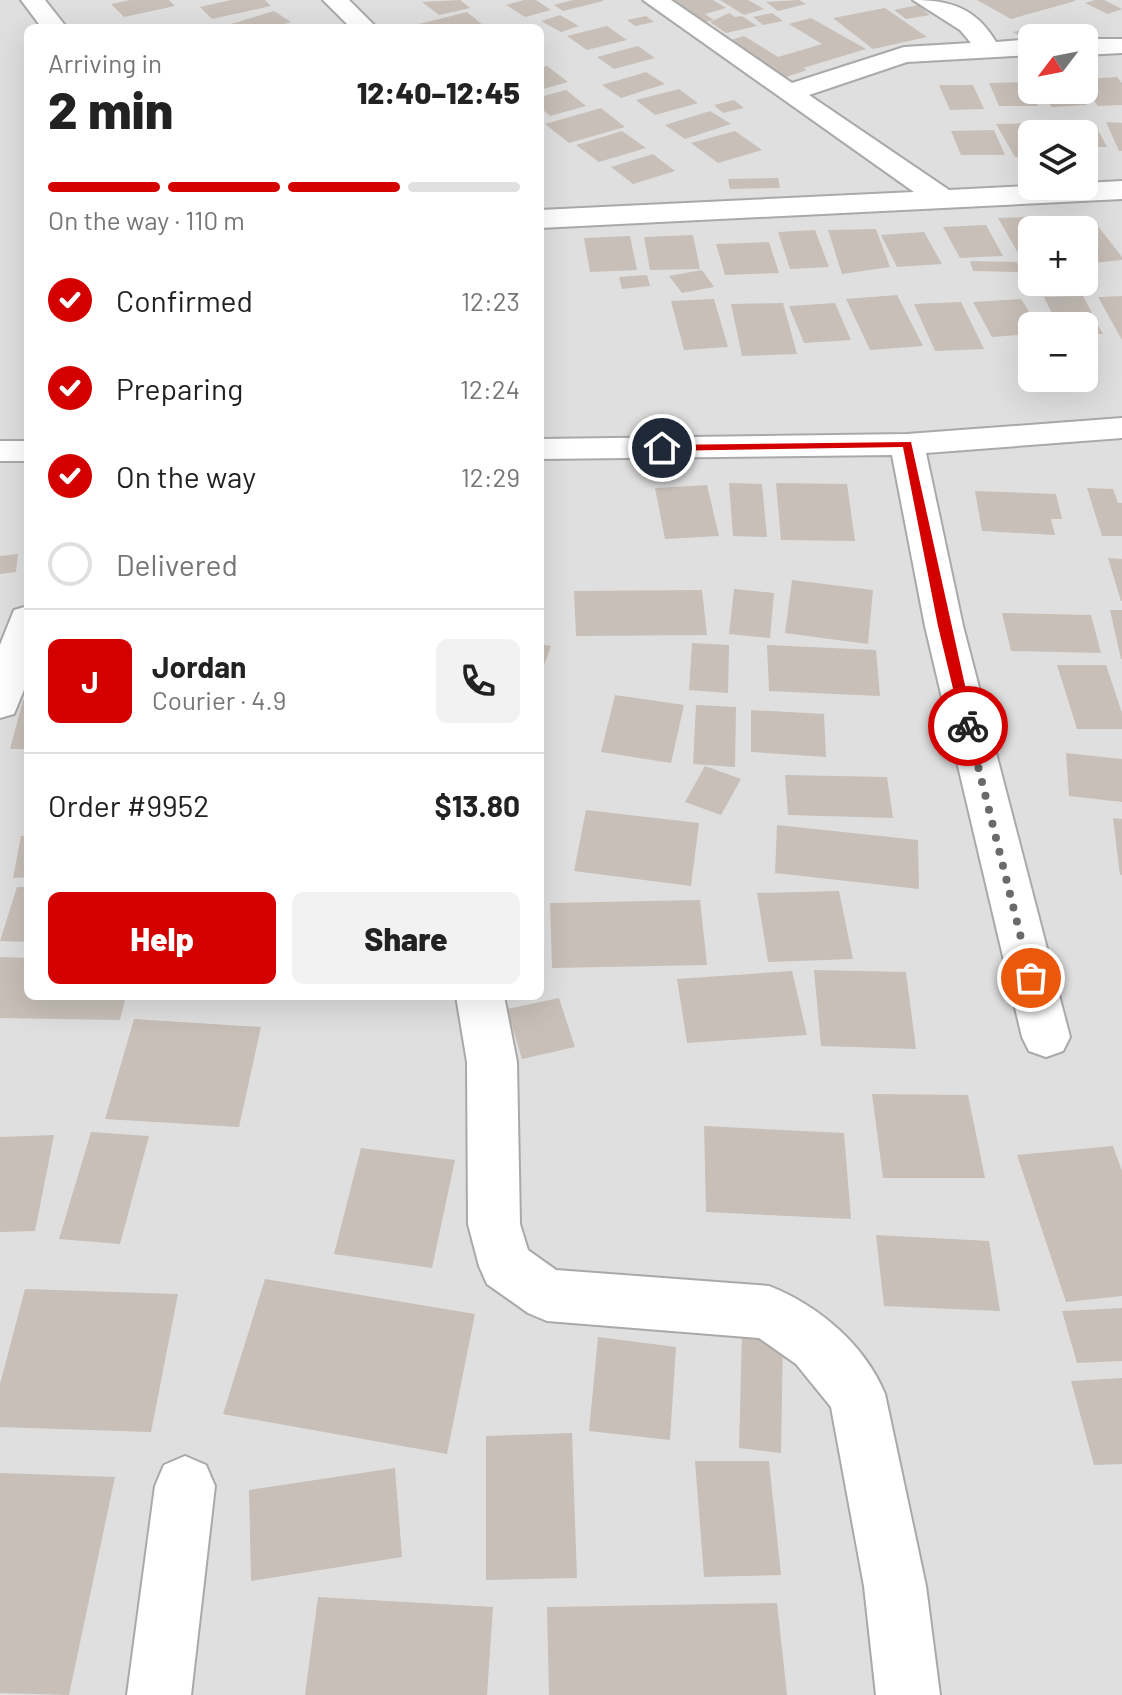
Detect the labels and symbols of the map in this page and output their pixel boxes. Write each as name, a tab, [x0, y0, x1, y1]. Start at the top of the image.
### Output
north arrow	[1018, 24, 1098, 104]
pin	[628, 414, 696, 482]
courier	[928, 686, 1008, 766]
pin	[997, 944, 1065, 1012]

